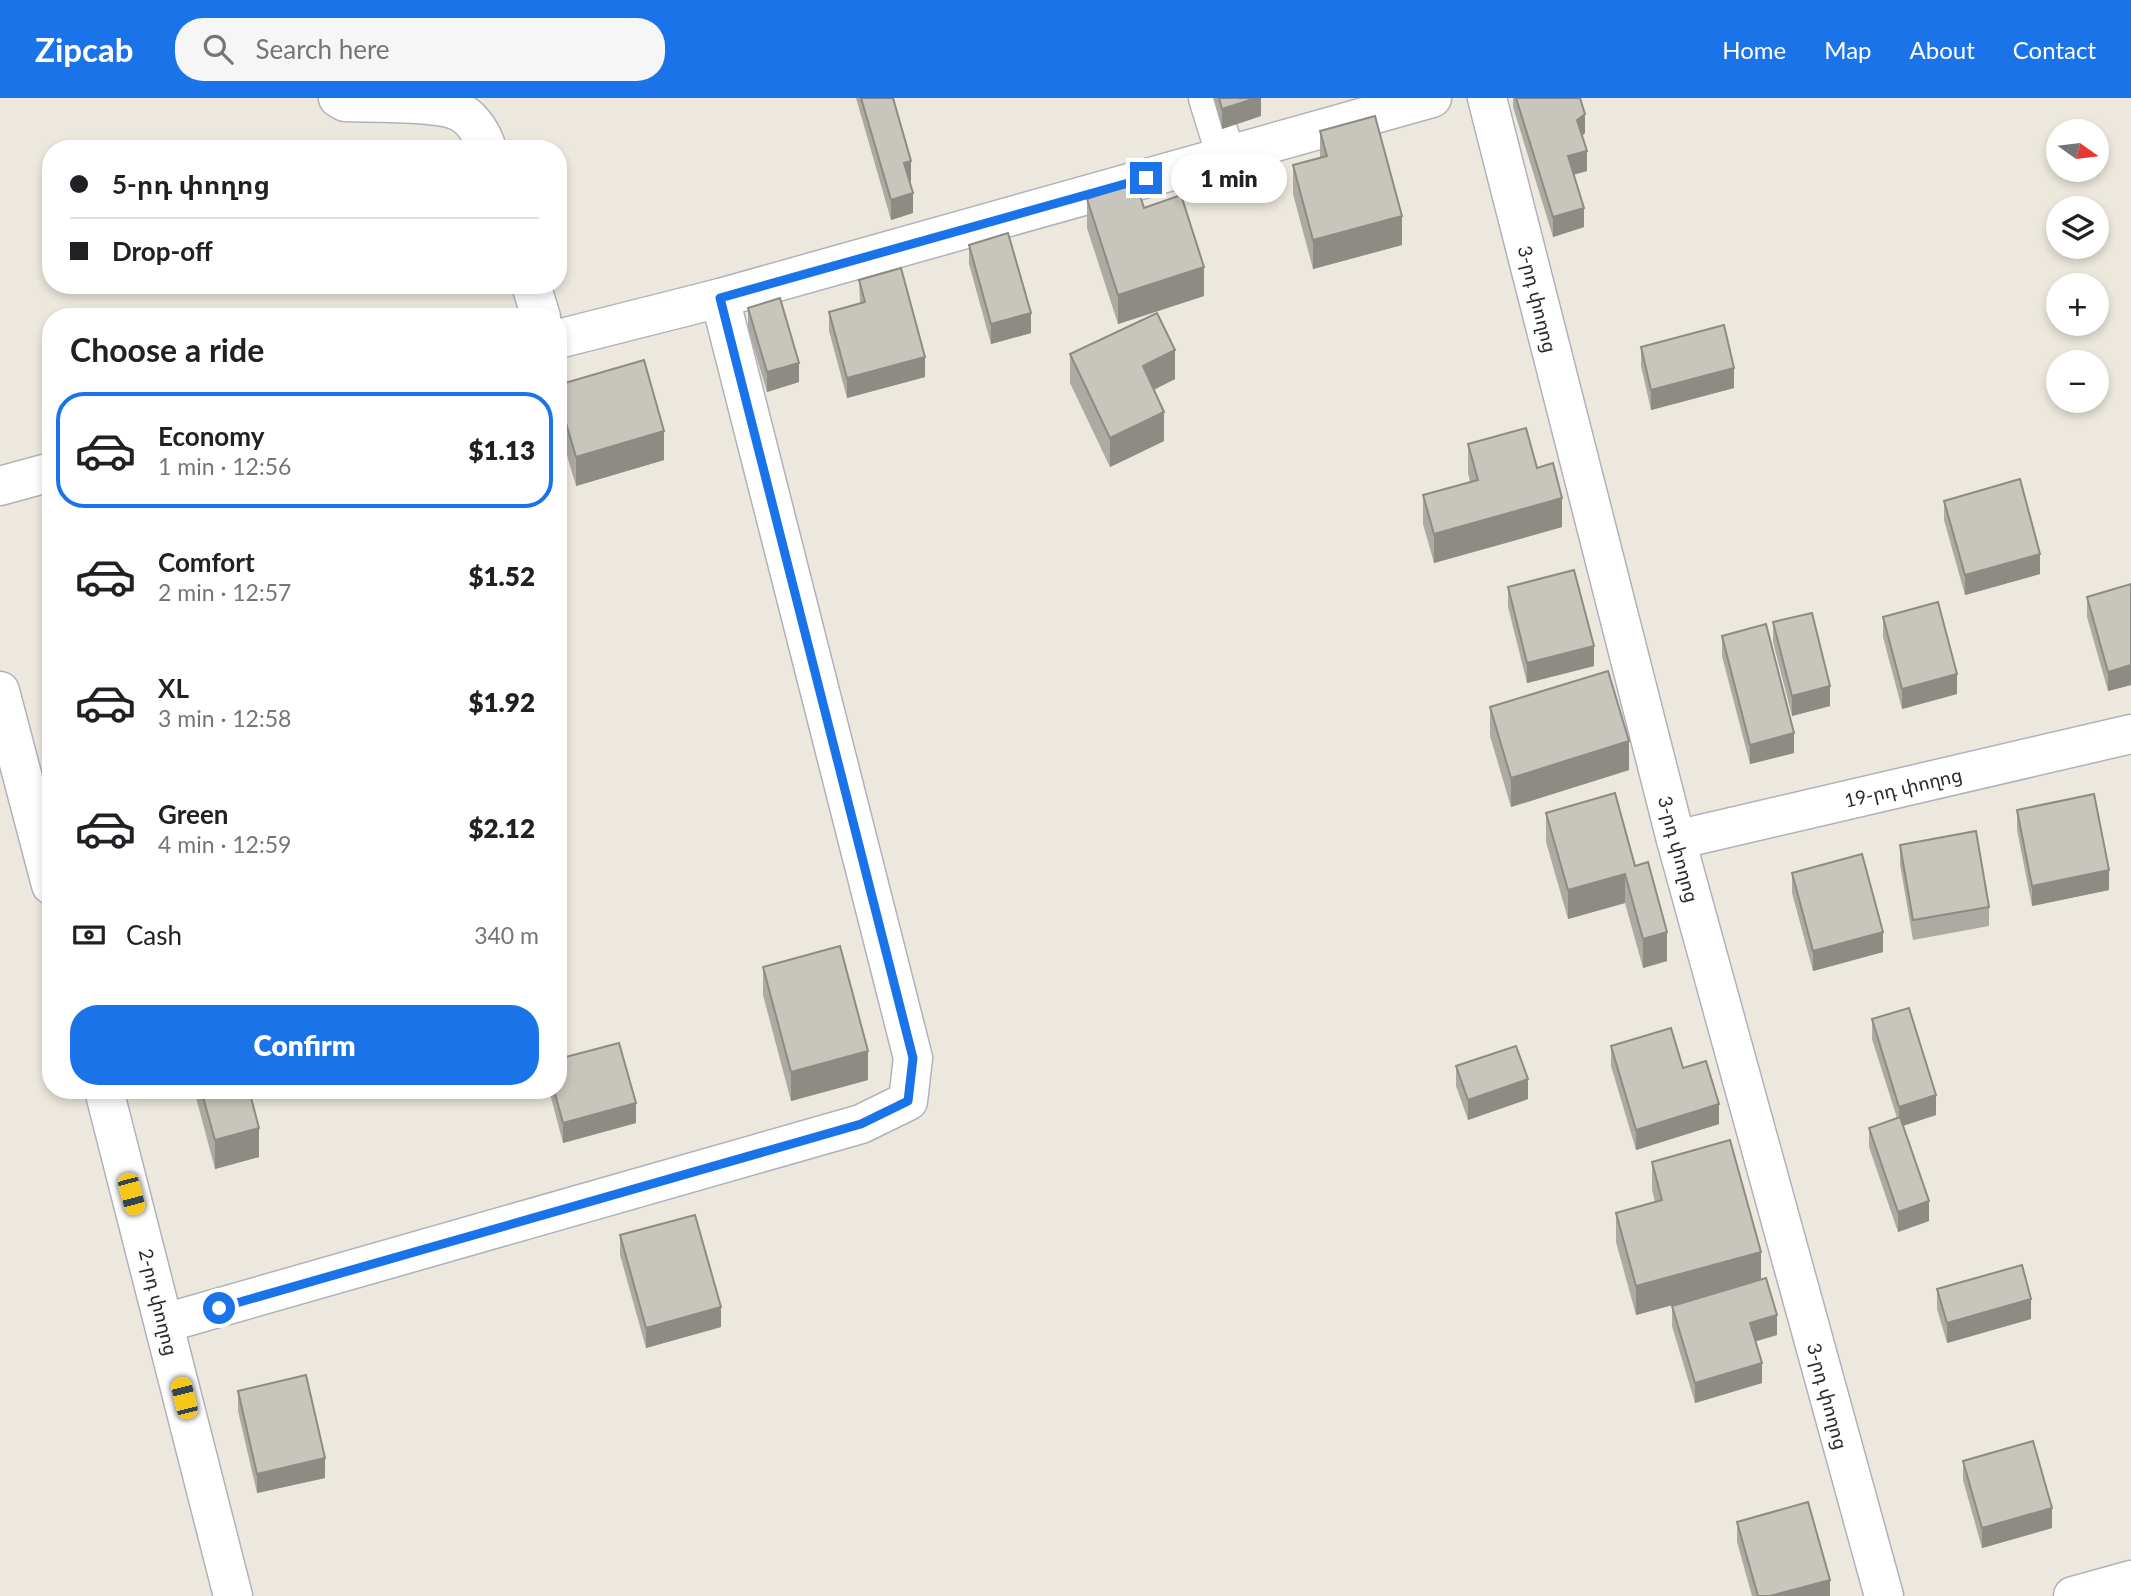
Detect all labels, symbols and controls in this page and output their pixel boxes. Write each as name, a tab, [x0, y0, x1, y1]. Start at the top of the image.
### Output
search box	[175, 18, 665, 81]
text: Zipcab	[35, 29, 133, 69]
icon: search	[199, 30, 237, 68]
text: Search here	[255, 33, 390, 65]
text: Home	[1722, 35, 1786, 64]
text: Map	[1824, 35, 1872, 64]
text: About	[1910, 35, 1975, 64]
text: Contact	[2013, 35, 2096, 64]
north arrow	[2046, 119, 2109, 182]
map controls	[2046, 119, 2109, 413]
callout: 1 min	[1170, 154, 1286, 202]
route end	[1130, 162, 1162, 194]
text: 1 min	[1200, 164, 1258, 192]
text: 5-րդ փողոց	[112, 168, 270, 200]
button: layers	[2046, 196, 2109, 259]
text: Drop-off	[112, 235, 213, 267]
street label: 3-րդ փողոց	[1513, 243, 1562, 355]
button: +	[2046, 273, 2109, 336]
text: Choose a ride	[70, 330, 264, 369]
button: −	[2046, 350, 2109, 413]
icon: car	[74, 419, 137, 482]
text: Economy	[158, 420, 264, 452]
text: $1.13	[468, 434, 535, 466]
text: 1 min · 12:56	[158, 452, 291, 480]
icon: car	[74, 545, 137, 608]
text: Comfort	[158, 546, 255, 578]
text: $1.52	[468, 560, 535, 592]
text: 2 min · 12:57	[158, 578, 291, 606]
icon: car	[74, 671, 137, 734]
text: XL	[158, 672, 189, 704]
text: $1.92	[468, 686, 535, 718]
text: 3 min · 12:58	[158, 704, 291, 732]
street label: 19-րդ փողոց	[1842, 762, 1964, 813]
street label: 3-րդ փողոց	[1653, 793, 1704, 905]
icon: car	[74, 797, 137, 860]
text: Green	[158, 798, 228, 830]
text: $2.12	[468, 812, 535, 844]
text: 4 min · 12:59	[158, 830, 291, 858]
icon: cash	[70, 916, 108, 954]
text: Cash	[126, 919, 182, 951]
text: 340 m	[474, 921, 539, 949]
button: Confirm	[70, 1005, 539, 1085]
car	[116, 1171, 147, 1217]
street label: 2-րդ փողոց	[134, 1246, 183, 1358]
route start	[203, 1292, 235, 1324]
street label: 3-րդ փողոց	[1802, 1340, 1853, 1452]
car	[169, 1375, 200, 1421]

